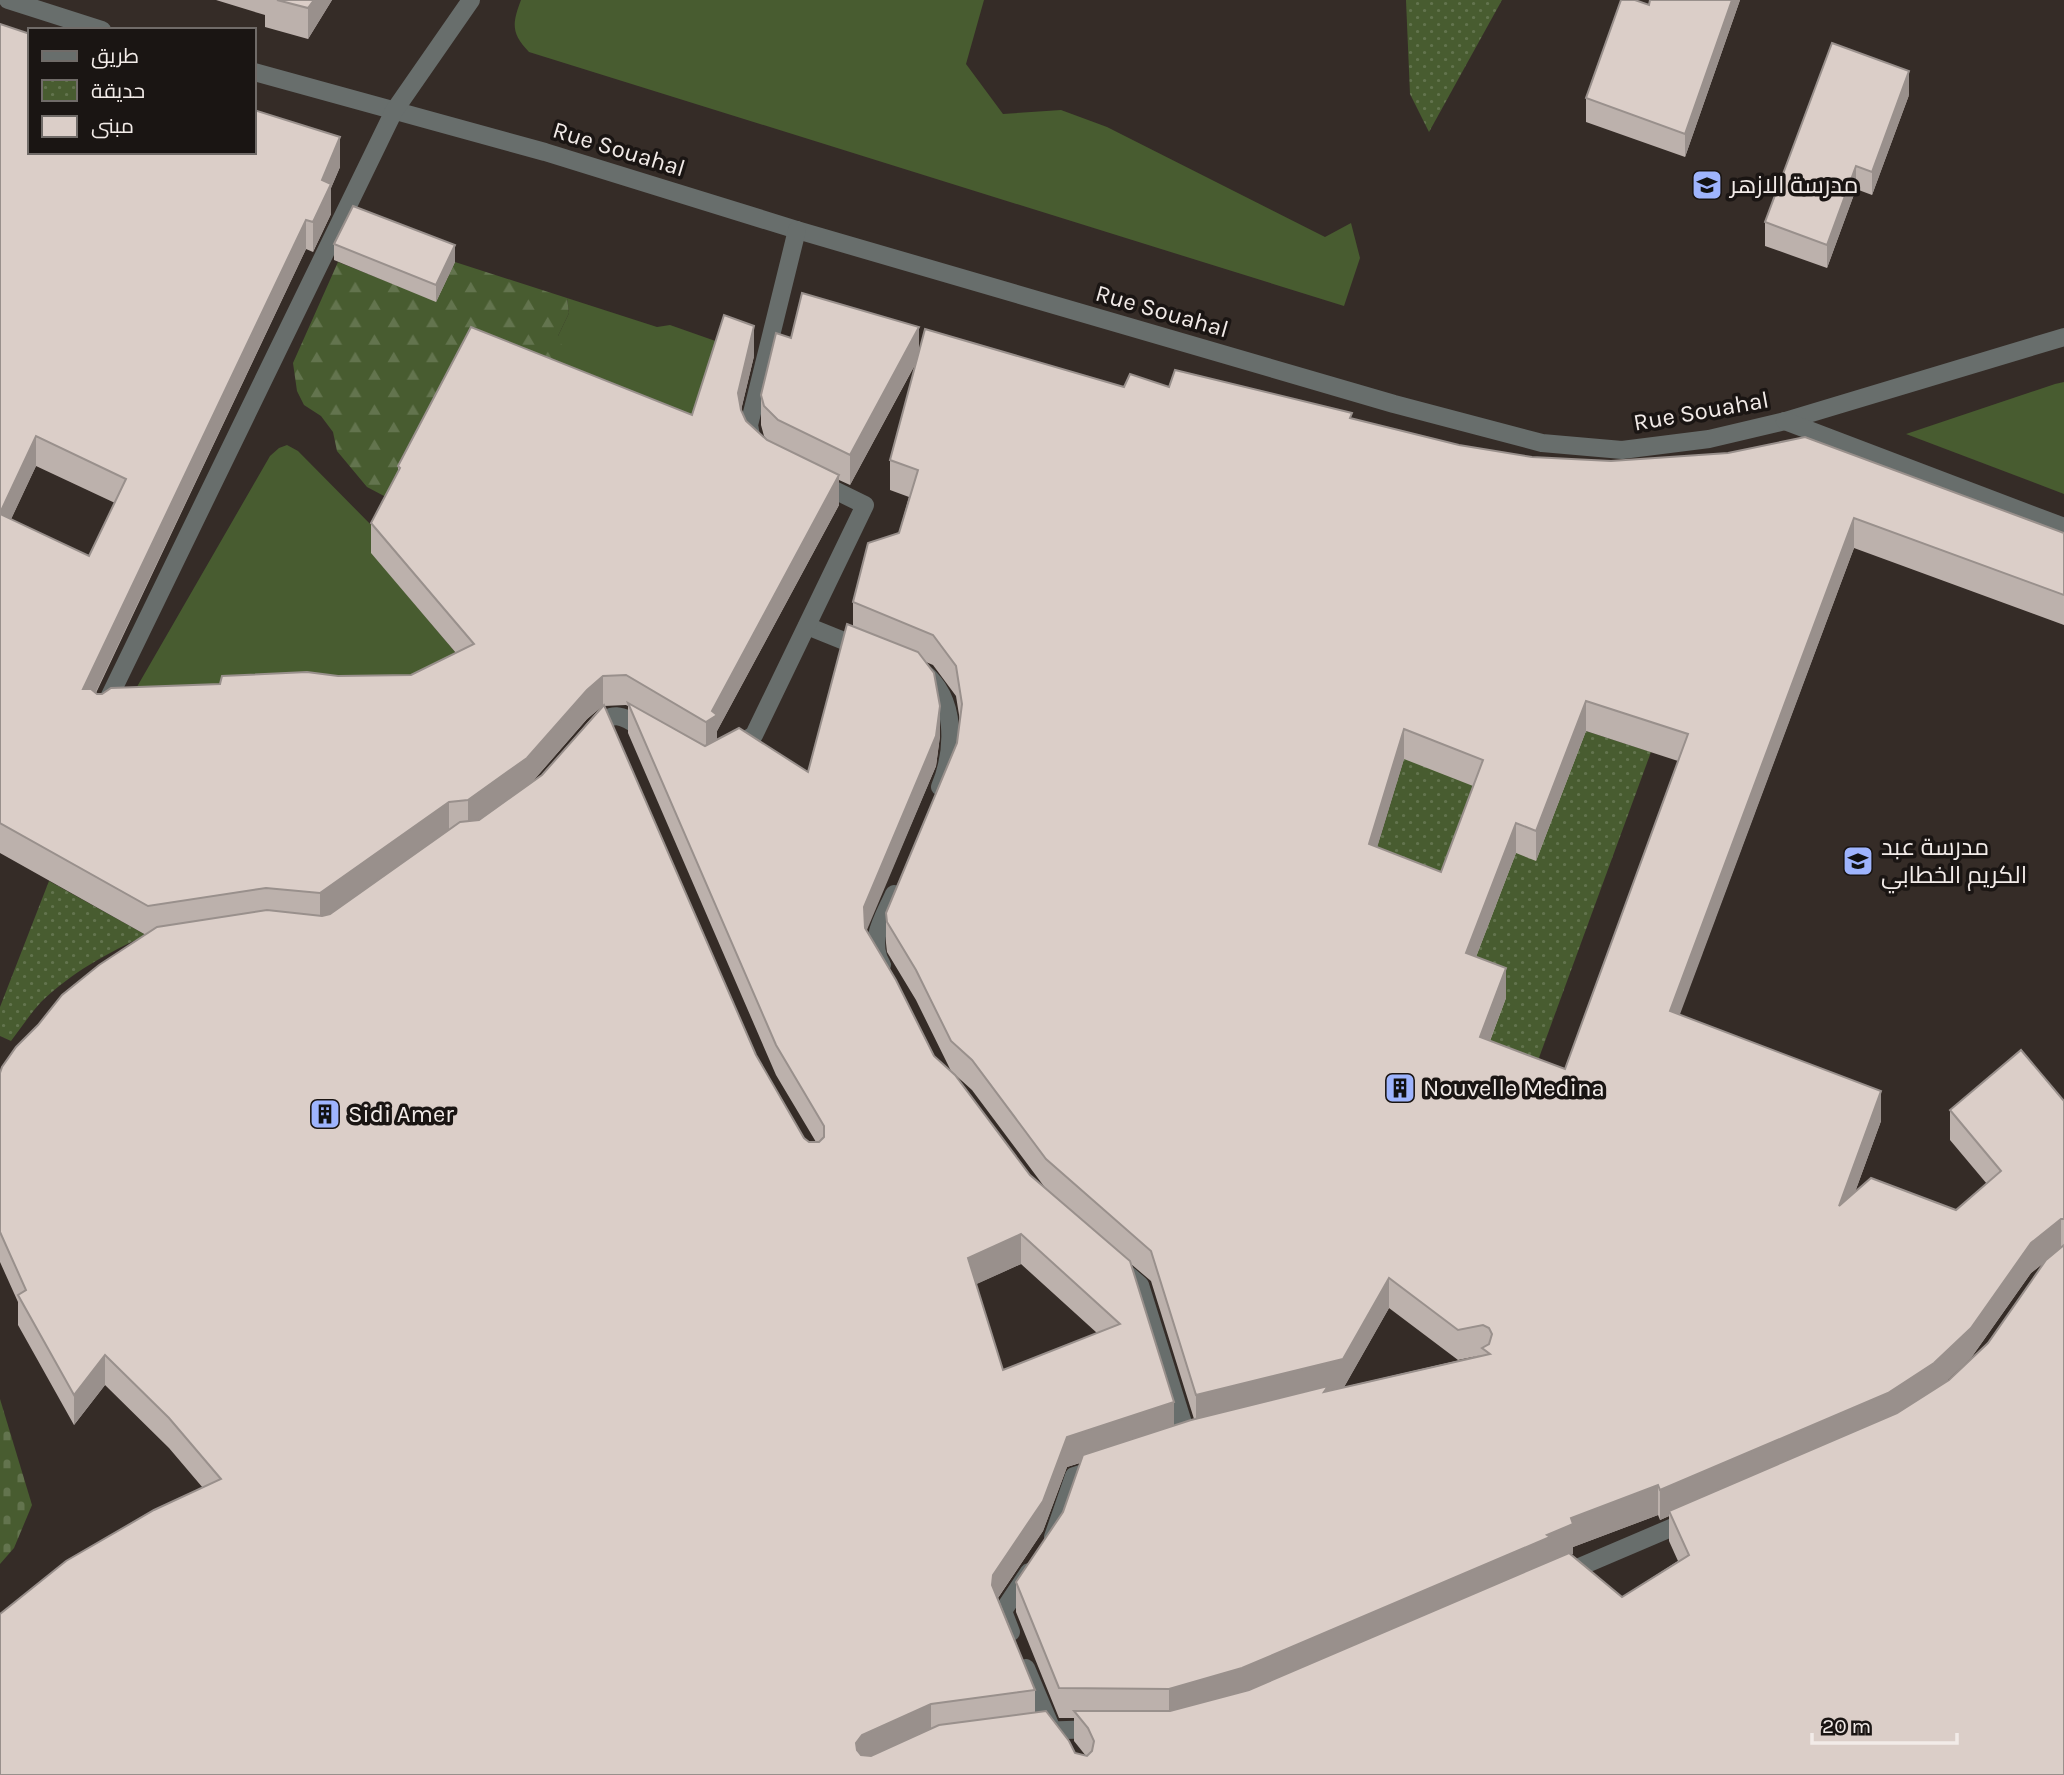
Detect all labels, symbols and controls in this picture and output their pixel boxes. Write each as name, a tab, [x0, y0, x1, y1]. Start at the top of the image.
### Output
legend	[28, 28, 256, 154]
text: طريق	[91, 44, 139, 69]
text: حديقة	[91, 79, 145, 103]
text: مبنى	[91, 114, 134, 139]
street label: Rue Souahal	[549, 116, 689, 182]
school or university icon: مدرسة الازهر	[1690, 168, 1724, 202]
place label: مدرسة الازهر	[1728, 171, 1859, 199]
street label: Rue Souahal	[1092, 279, 1232, 343]
street label: Rue Souahal	[1631, 385, 1771, 437]
place label: مدرسة عبد الكريم الخطابي	[1881, 833, 2027, 894]
school or university icon: مدرسة عبد الكريم الخطابي	[1841, 844, 1875, 878]
building icon: Nouvelle Medina	[1383, 1071, 1417, 1105]
place label: Nouvelle Medina	[1423, 1074, 1605, 1102]
building icon: Sidi Amer	[308, 1097, 342, 1131]
place label: Sidi Amer	[348, 1100, 454, 1128]
scale bar	[1812, 1702, 1957, 1746]
text: 20 m	[1822, 1714, 1871, 1738]

